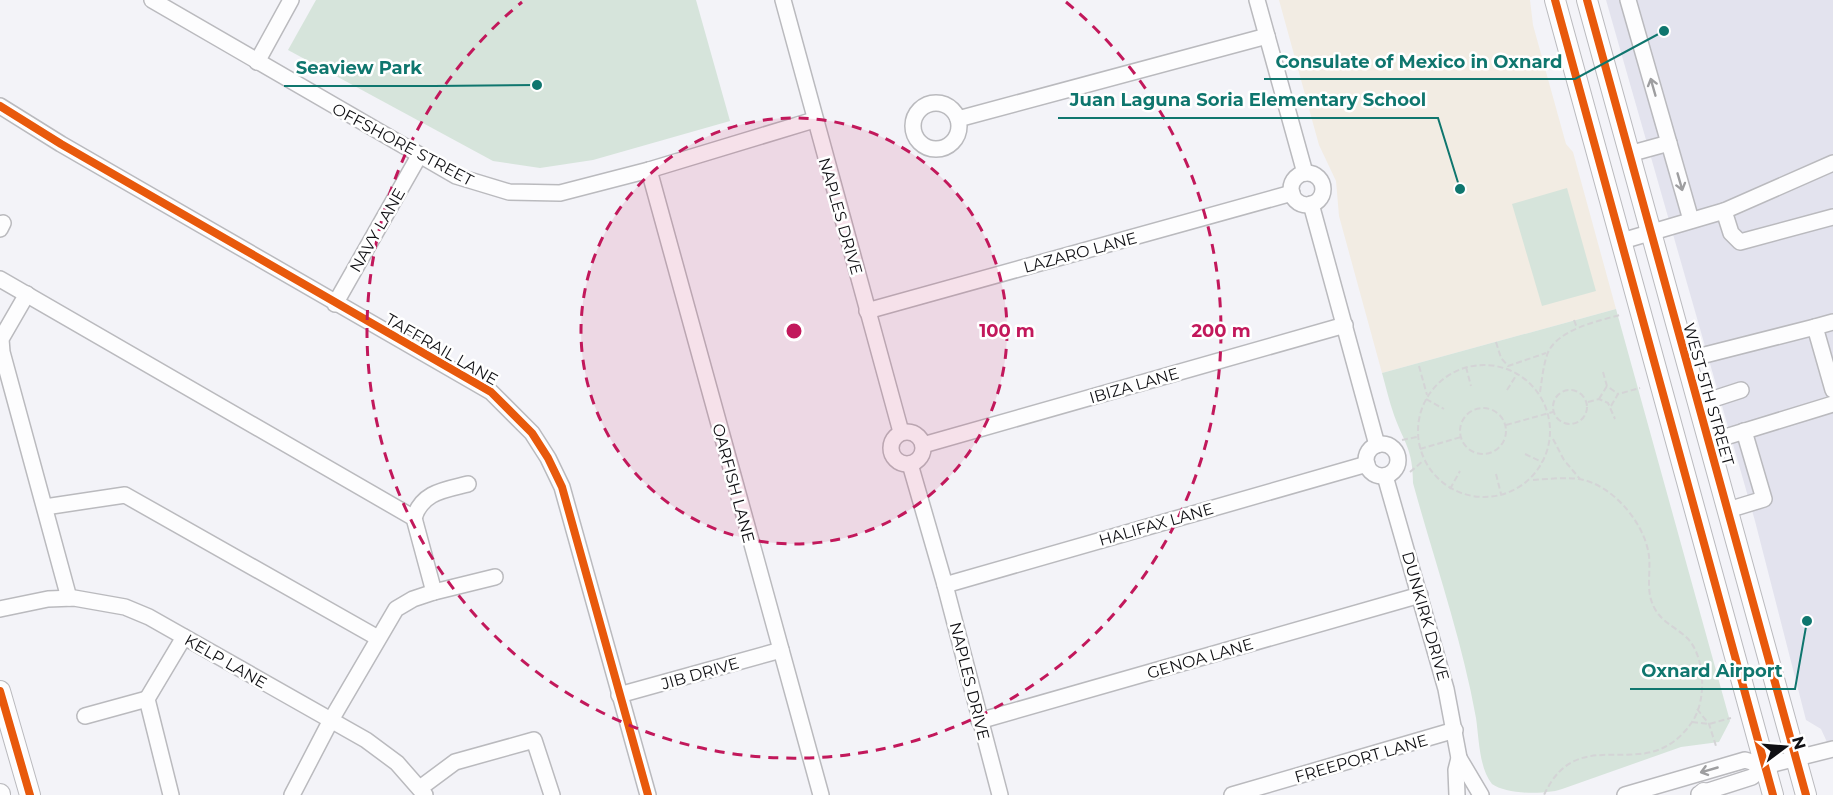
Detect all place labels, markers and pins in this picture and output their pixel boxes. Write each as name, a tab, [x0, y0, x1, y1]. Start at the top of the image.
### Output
callout: Consulate of Mexico in Oxnard	[1264, 43, 1575, 79]
callout: Seaview Park	[284, 50, 434, 86]
callout: Juan Laguna Soria Elementary School	[1058, 82, 1438, 118]
centre of rings	[784, 321, 804, 341]
callout: Oxnard Airport	[1630, 653, 1795, 689]

